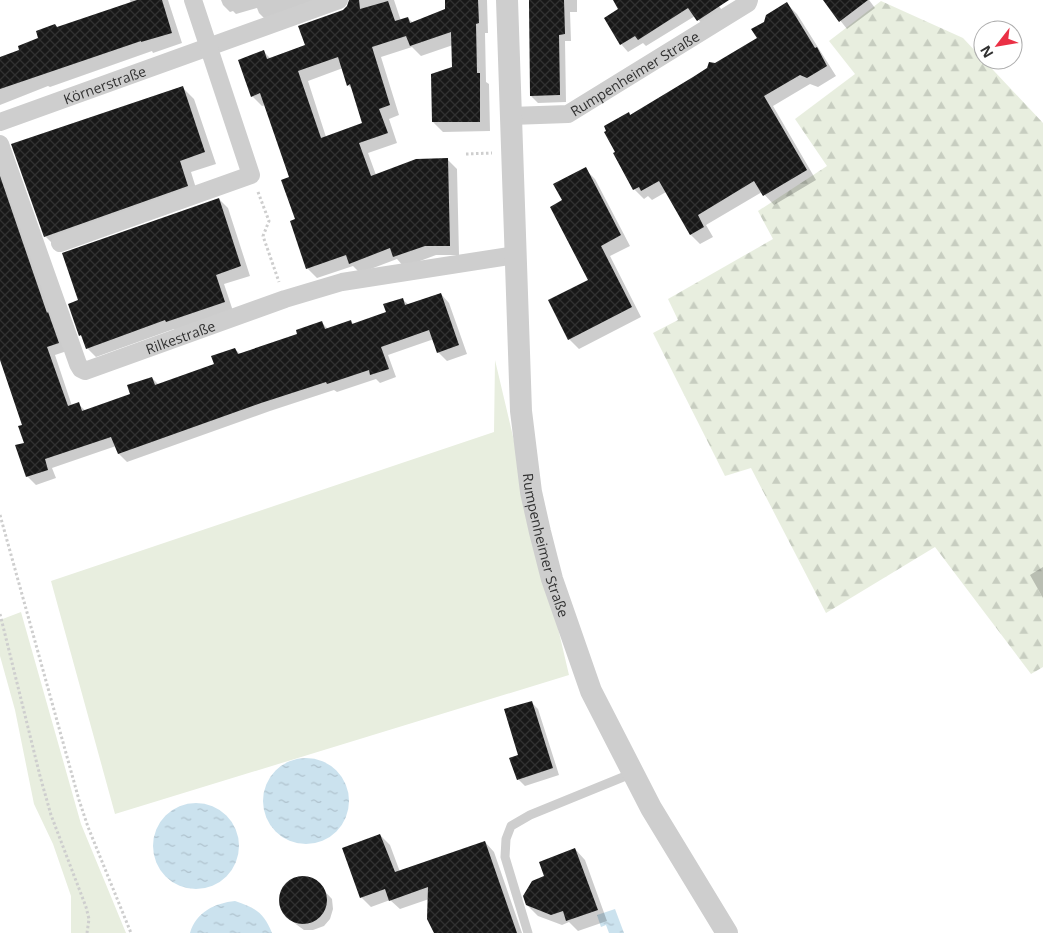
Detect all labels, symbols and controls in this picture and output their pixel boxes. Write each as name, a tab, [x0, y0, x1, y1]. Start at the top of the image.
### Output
north arrow	[973, 20, 1023, 70]
street label: Rumpenheimer Straße	[566, 26, 703, 120]
text: N	[975, 42, 998, 62]
street label: Körnerstraße	[60, 61, 149, 108]
street label: Rilkestraße	[143, 315, 218, 358]
street label: Rumpenheimer Straße	[519, 472, 574, 620]

